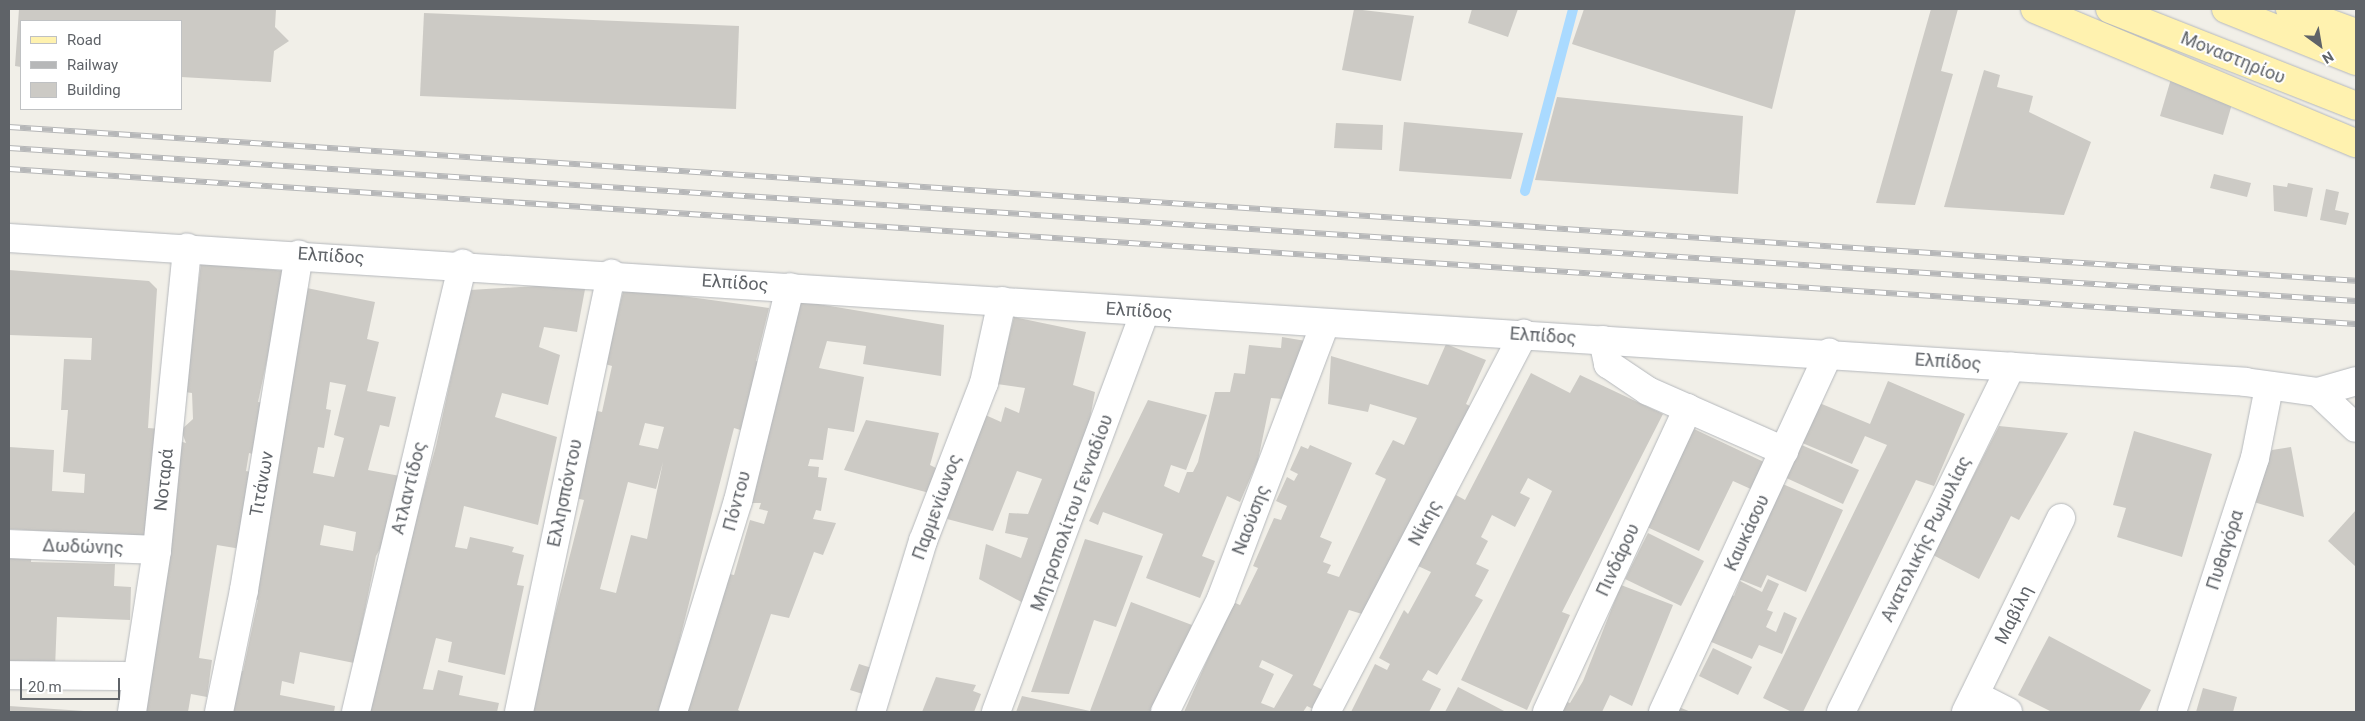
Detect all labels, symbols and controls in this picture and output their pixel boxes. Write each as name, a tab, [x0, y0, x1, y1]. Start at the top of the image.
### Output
legend	[20, 20, 182, 110]
north arrow	[2295, 20, 2345, 70]
street label: Μοναστηρίου	[2178, 27, 2288, 89]
text: Road	[67, 31, 101, 49]
text: N	[2320, 48, 2336, 67]
text: Railway	[67, 56, 118, 74]
text: Building	[67, 81, 121, 99]
street label: Ελπίδος	[297, 243, 365, 269]
street label: Ελπίδος	[701, 270, 769, 296]
street label: Ελπίδος	[1105, 298, 1173, 324]
street label: Ελπίδος	[1509, 323, 1577, 349]
street label: Ελπίδος	[1914, 349, 1982, 375]
street label: Μητροπολίτου Γενναδίου	[1026, 412, 1118, 614]
street label: Ελλησπόντου	[543, 437, 587, 549]
street label: Ατλαντίδος	[387, 439, 431, 537]
street label: Νοταρά	[150, 448, 178, 512]
street label: Τιτάνων	[246, 450, 278, 518]
street label: Παρμενίωνος	[908, 451, 966, 563]
street label: Ανατολικής Ρωμυλίας	[1876, 453, 1976, 625]
street label: Πόντου	[719, 469, 755, 533]
street label: Ναούσης	[1228, 482, 1274, 558]
street label: Καυκάσου	[1720, 491, 1774, 575]
street label: Νίκης	[1404, 496, 1446, 550]
street label: Πυθαγόρα	[2202, 507, 2248, 593]
street label: Πινδάρου	[1592, 520, 1644, 600]
street label: Δωδώνης	[42, 535, 124, 559]
street label: Μαβίλη	[1991, 582, 2037, 648]
scale bar	[22, 668, 122, 700]
text: 20 m	[28, 678, 62, 696]

